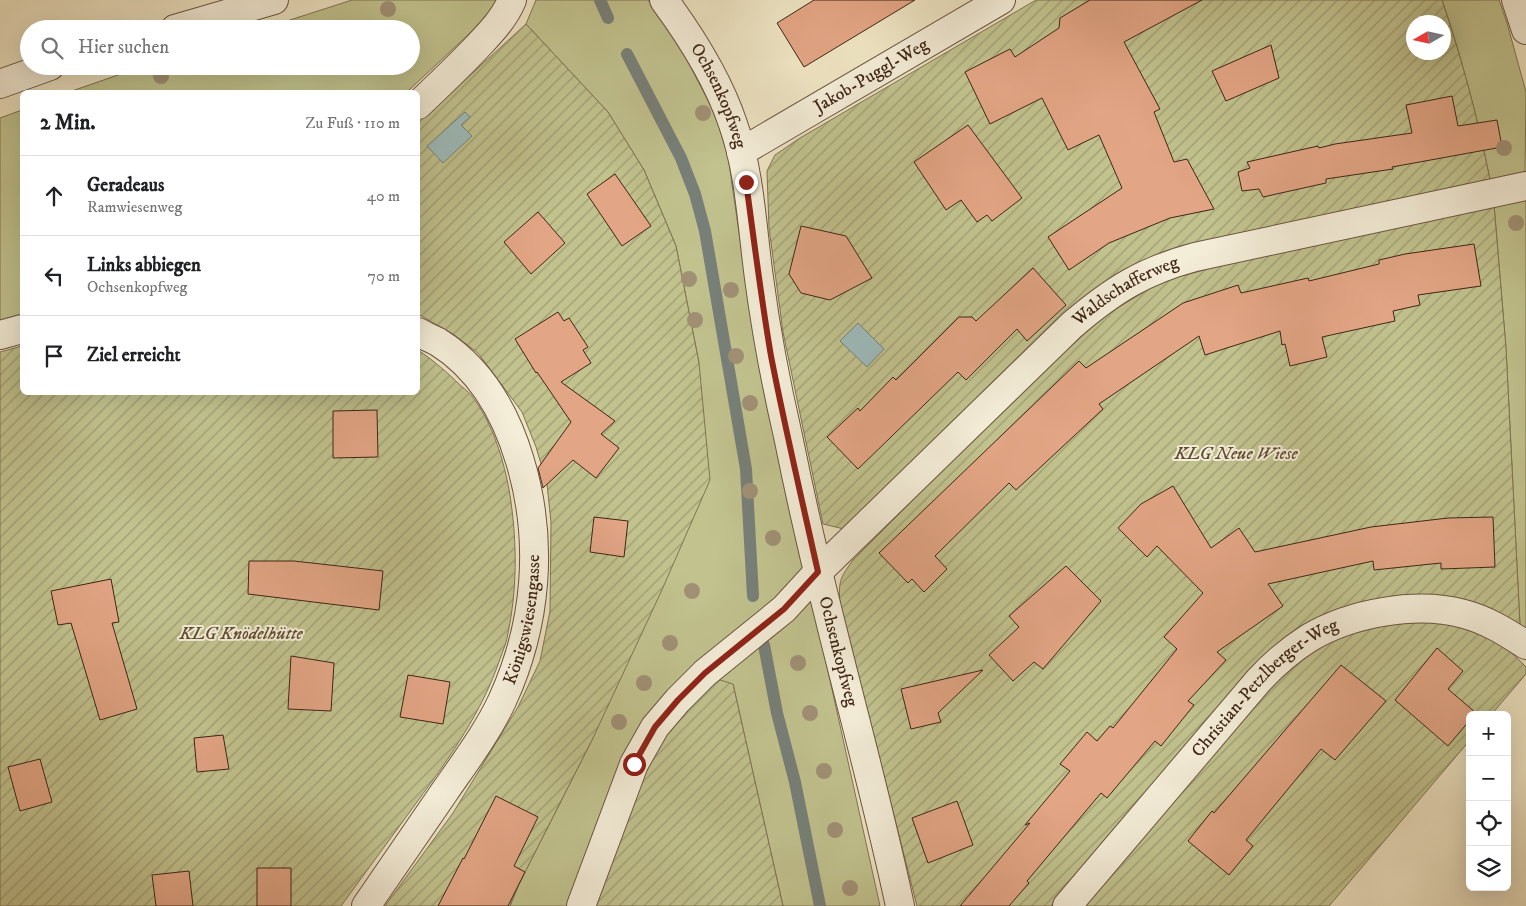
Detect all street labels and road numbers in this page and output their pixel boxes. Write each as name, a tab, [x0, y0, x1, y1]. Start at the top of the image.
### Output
street label: Jakob-Puggl-Weg	[808, 34, 933, 119]
street label: Ochsenkopfweg	[685, 39, 751, 151]
street label: Waldschafferweg	[1067, 252, 1182, 332]
street label: Königswiesengasse	[499, 555, 545, 688]
street label: Ochsenkopfweg	[813, 594, 863, 709]
street label: Christian-Petzlberger-Weg	[1187, 614, 1342, 762]

